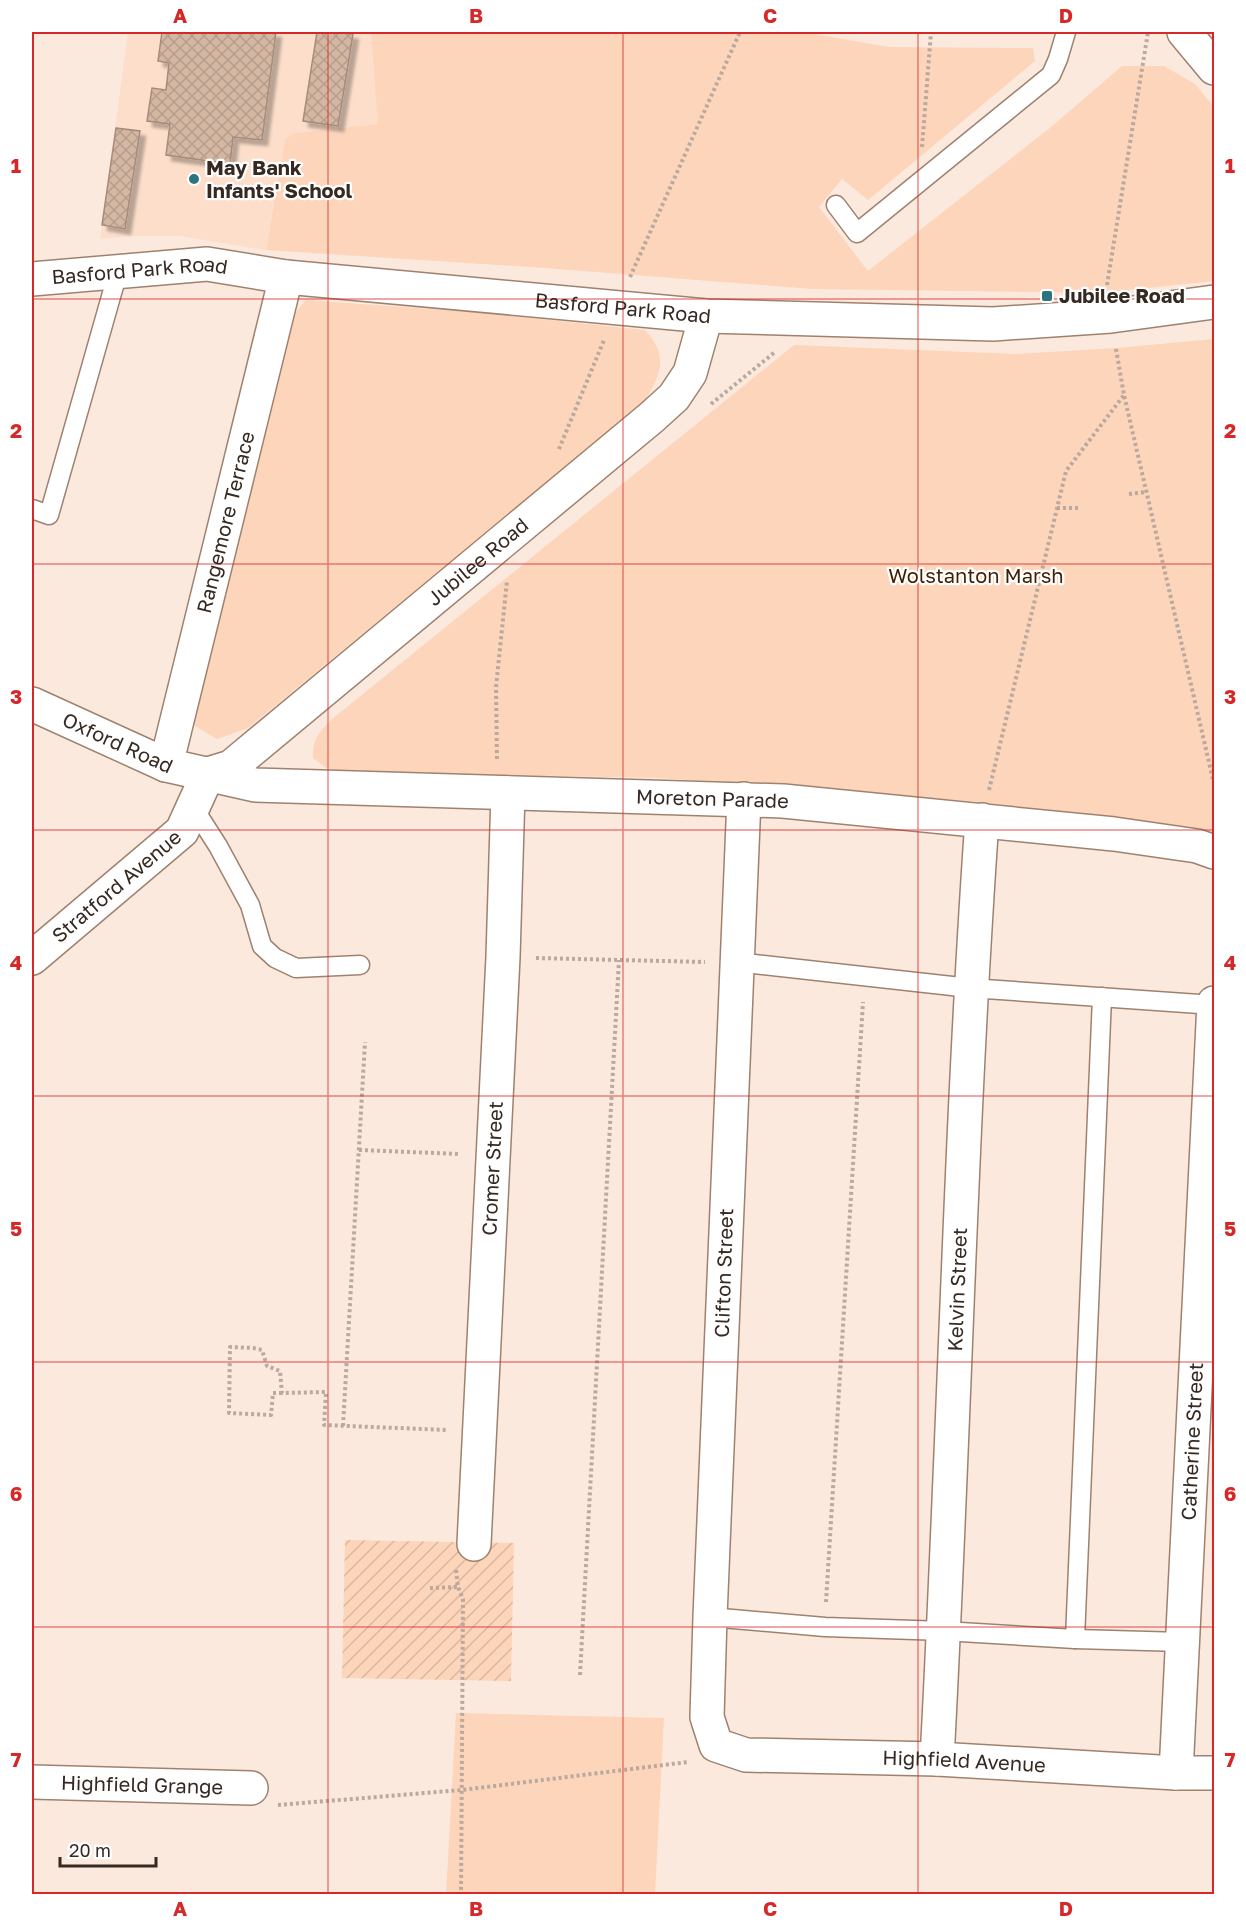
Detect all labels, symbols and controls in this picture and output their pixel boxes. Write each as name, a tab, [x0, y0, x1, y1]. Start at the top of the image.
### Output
text: A	[173, 3, 187, 27]
text: B	[469, 3, 483, 27]
text: C	[763, 3, 777, 27]
text: D	[1059, 3, 1073, 27]
text: 1	[11, 153, 21, 177]
text: 1	[1225, 153, 1235, 177]
place label: May Bank Infants' School	[206, 155, 352, 202]
marker: May Bank Infants' School	[187, 172, 201, 186]
street label: Basford Park Road	[50, 251, 230, 288]
place label: Jubilee Road	[1059, 283, 1185, 307]
street label: Basford Park Road	[534, 287, 712, 327]
marker: Jubilee Road	[1040, 289, 1054, 303]
text: 2	[10, 418, 22, 442]
text: 2	[1224, 418, 1236, 442]
street label: Rangemore Terrace	[191, 429, 259, 615]
street label: Jubilee Road	[422, 512, 533, 610]
park label: Wolstanton Marsh	[888, 563, 1064, 587]
text: 3	[10, 684, 22, 708]
text: 3	[1224, 684, 1236, 708]
street label: Oxford Road	[59, 707, 177, 778]
street label: Moreton Parade	[636, 784, 789, 812]
street label: Stratford Avenue	[47, 824, 186, 947]
text: 4	[10, 950, 22, 974]
text: 4	[1224, 950, 1236, 974]
street label: Cromer Street	[476, 1101, 507, 1236]
street label: Clifton Street	[709, 1208, 737, 1338]
text: 5	[10, 1216, 22, 1240]
text: 5	[1224, 1216, 1236, 1240]
street label: Kelvin Street	[942, 1227, 971, 1352]
street label: Catherine Street	[1175, 1362, 1207, 1521]
text: 6	[10, 1481, 22, 1505]
text: 6	[1224, 1481, 1236, 1505]
street label: Highfield Avenue	[882, 1745, 1047, 1776]
text: 7	[11, 1747, 22, 1771]
text: 7	[1225, 1747, 1236, 1771]
street label: Highfield Grange	[61, 1770, 223, 1798]
scale bar	[60, 1830, 156, 1868]
text: 20 m	[69, 1839, 111, 1861]
text: A	[173, 1896, 187, 1920]
text: B	[469, 1896, 483, 1920]
text: C	[763, 1896, 777, 1920]
text: D	[1059, 1896, 1073, 1920]

